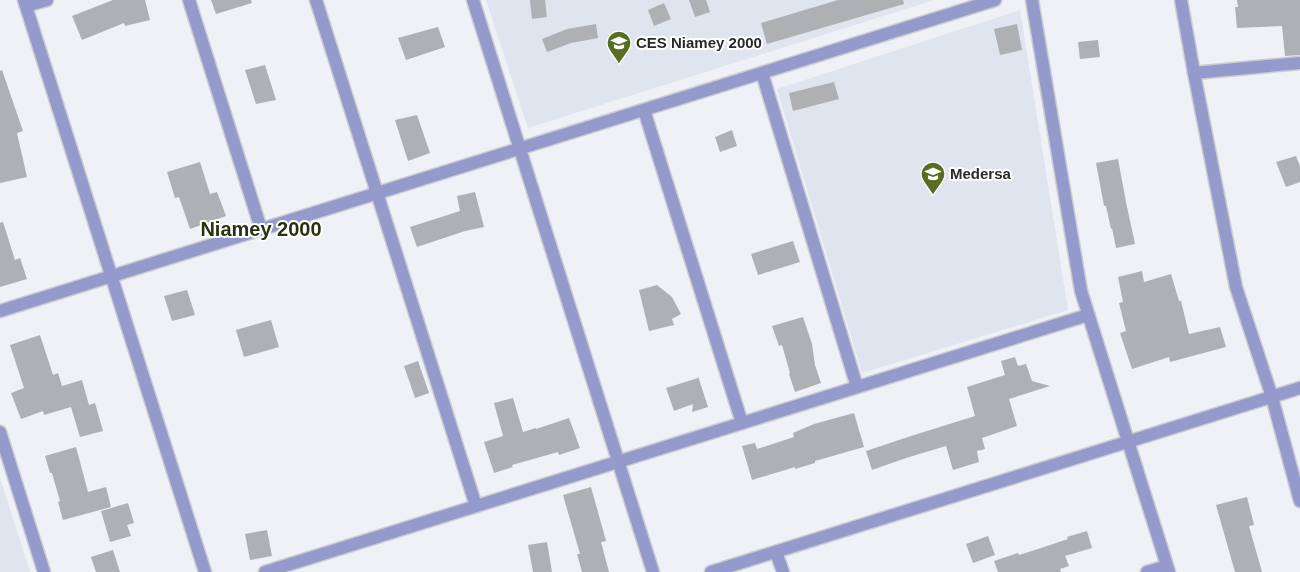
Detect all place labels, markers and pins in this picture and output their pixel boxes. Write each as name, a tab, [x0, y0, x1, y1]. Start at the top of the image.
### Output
school or university icon: CES Niamey 2000	[606, 30, 632, 64]
place label: CES Niamey 2000	[636, 34, 762, 51]
school or university icon: Medersa	[920, 161, 946, 195]
place label: Medersa	[950, 165, 1012, 182]

